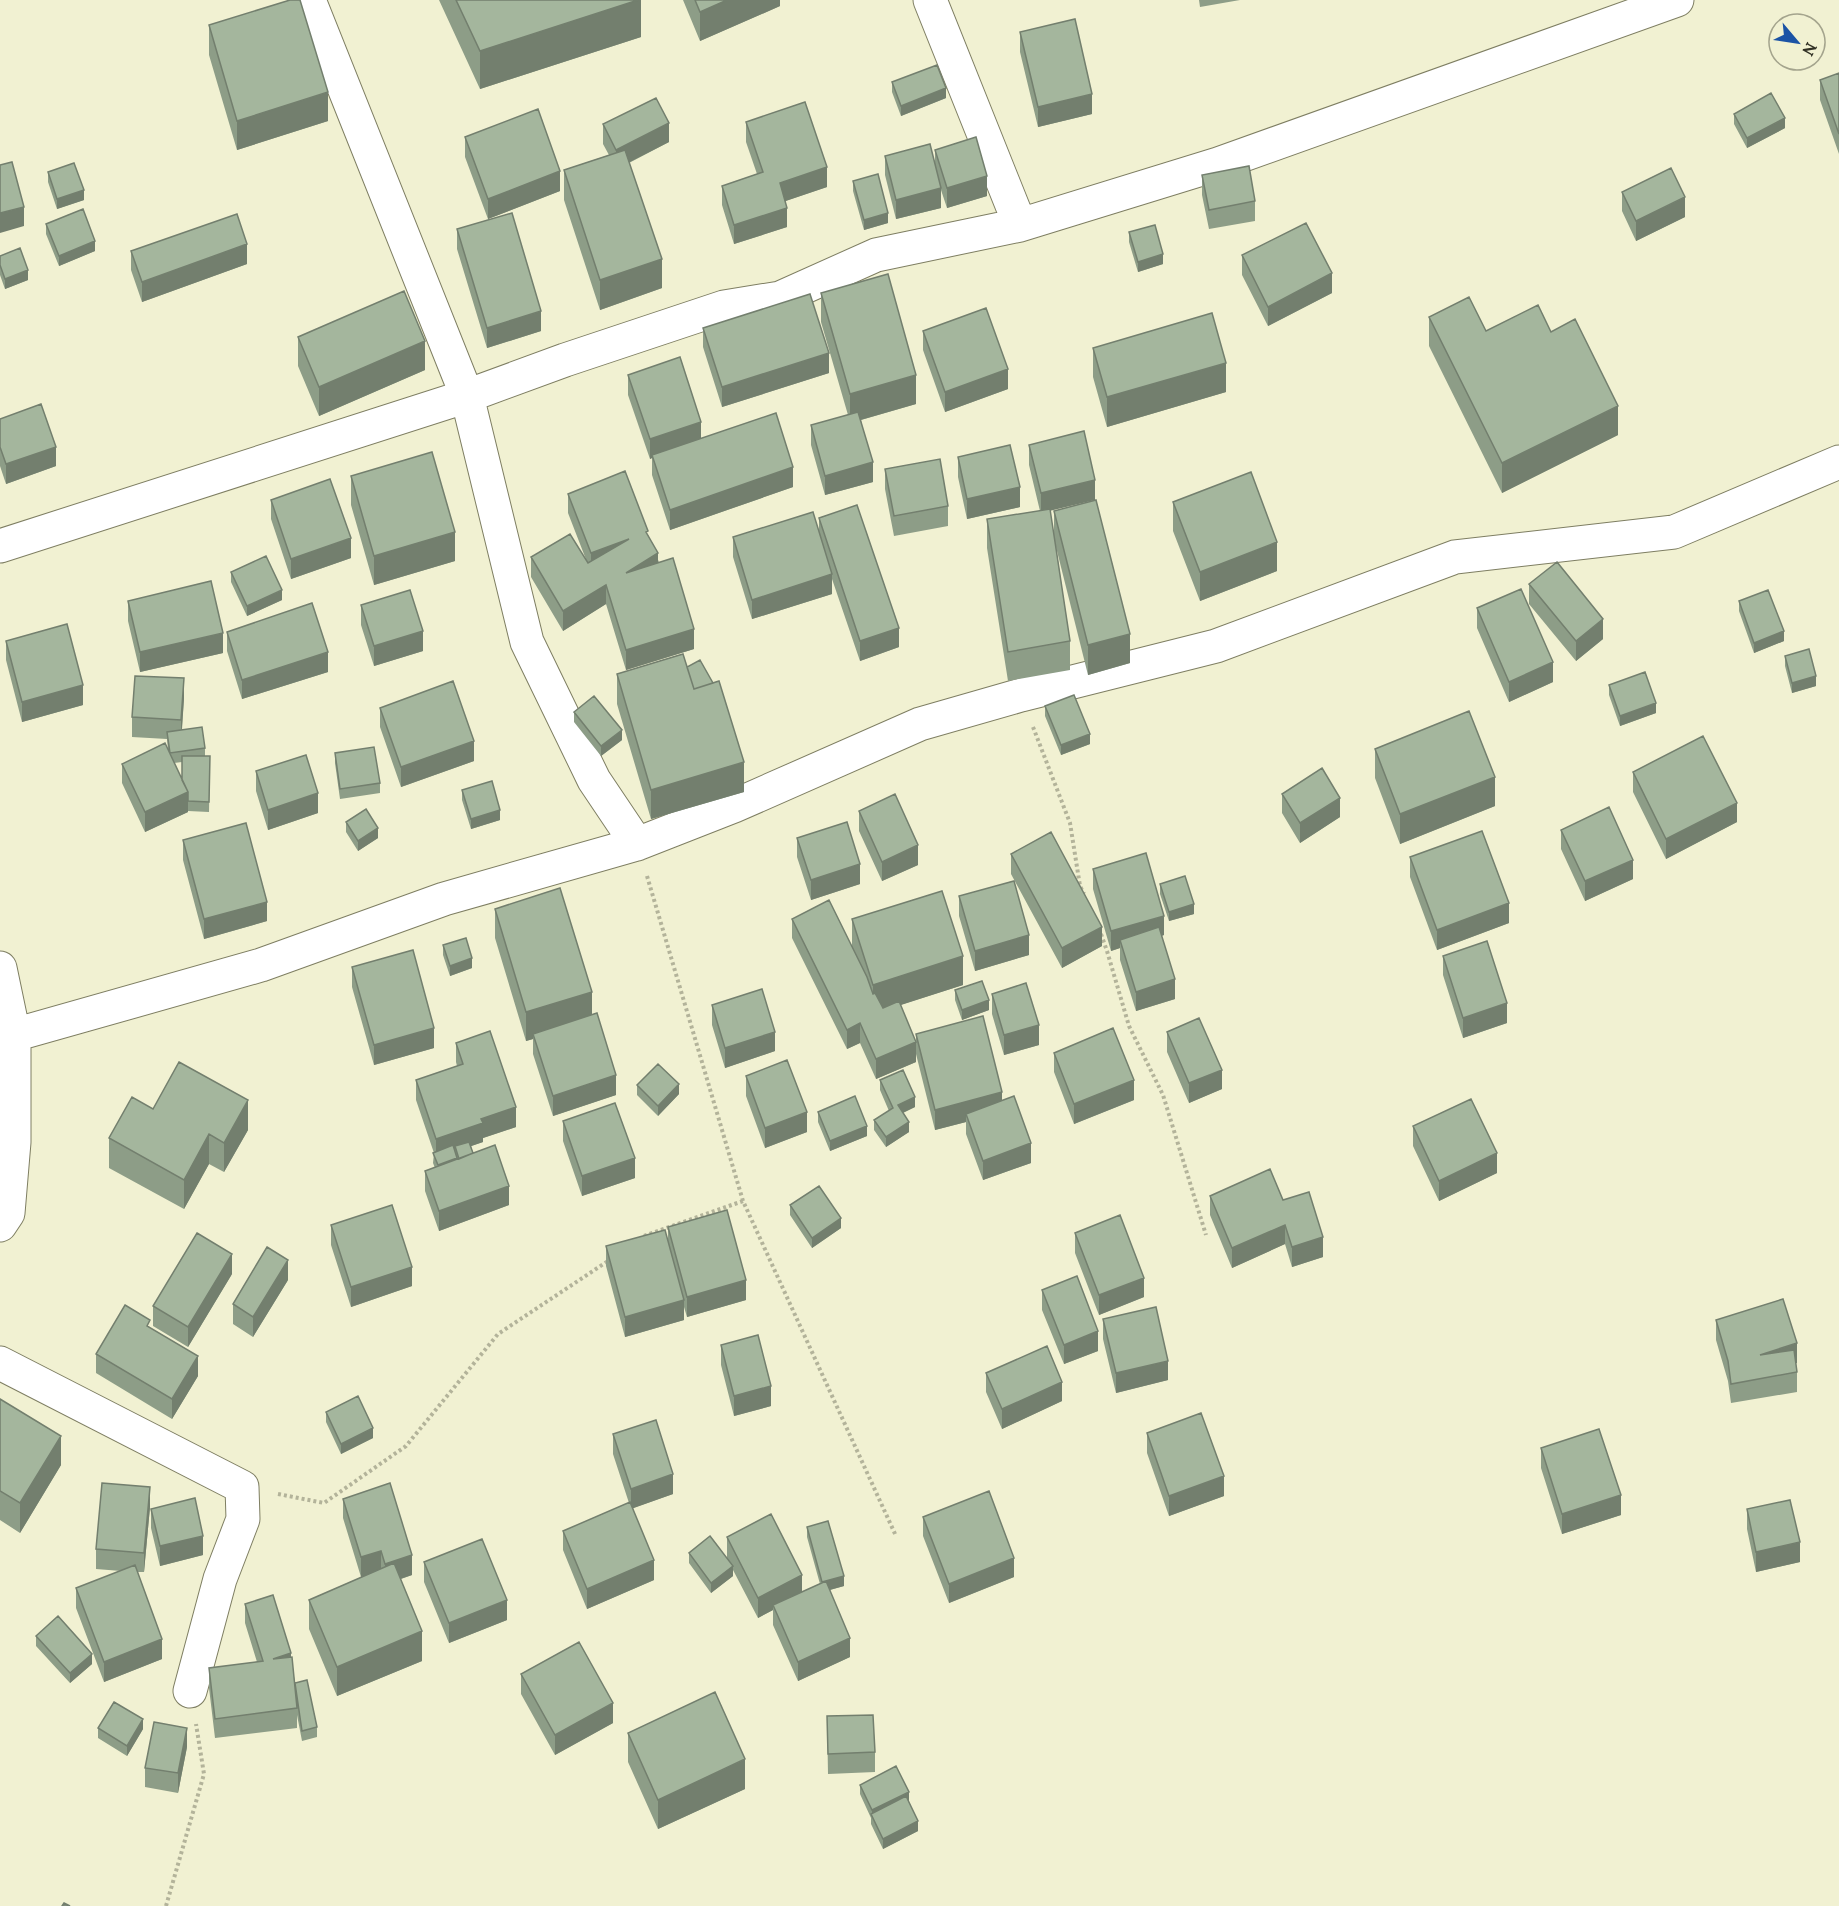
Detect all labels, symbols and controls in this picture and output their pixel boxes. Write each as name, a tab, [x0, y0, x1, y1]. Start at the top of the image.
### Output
north arrow	[1767, 12, 1827, 72]
text: N	[1798, 39, 1822, 60]

